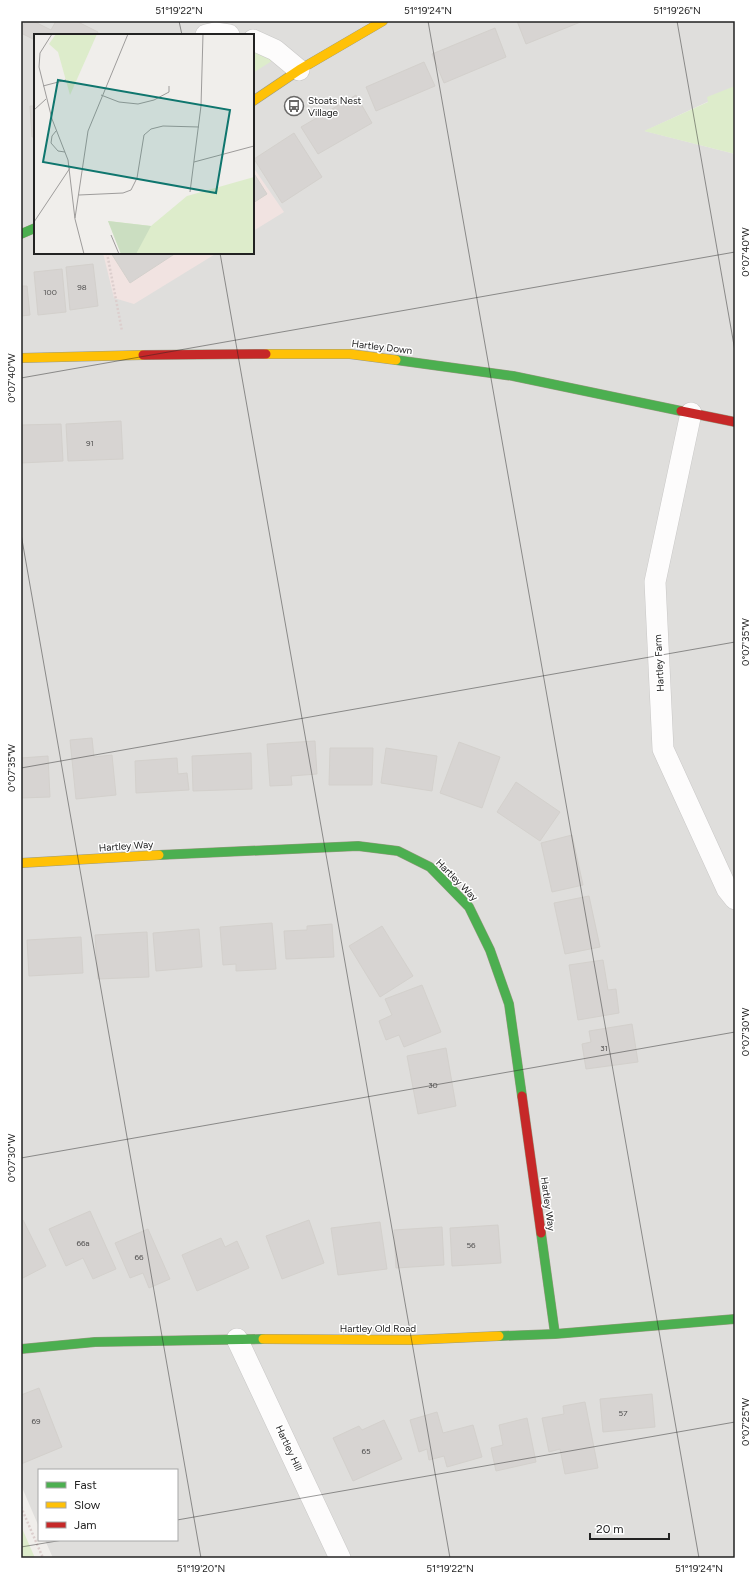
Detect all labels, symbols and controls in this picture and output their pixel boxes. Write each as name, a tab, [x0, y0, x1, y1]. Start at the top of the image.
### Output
text: 51°19'22"N	[155, 4, 203, 17]
text: 51°19'24"N	[404, 4, 452, 17]
text: 51°19'26"N	[653, 4, 701, 17]
inset map	[34, 34, 254, 254]
place label: Stoats Nest Village	[308, 94, 362, 119]
bus stop icon: Stoats Nest Village	[283, 95, 305, 117]
text: 0°07'40"W	[739, 227, 752, 277]
house number: 98	[77, 282, 87, 292]
house number: 100	[43, 287, 57, 297]
street label: Hartley Down	[351, 337, 413, 357]
text: 0°07'40"W	[5, 353, 18, 403]
house number: 91	[86, 438, 94, 448]
text: 0°07'35"W	[739, 618, 752, 666]
street label: Hartley Farm	[651, 634, 667, 692]
text: 0°07'35"W	[5, 744, 18, 792]
street label: Hartley Way	[98, 838, 154, 854]
street label: Hartley Way	[433, 856, 481, 904]
text: 0°07'30"W	[739, 1007, 752, 1056]
house number: 31	[600, 1043, 608, 1053]
house number: 30	[428, 1080, 438, 1090]
text: 0°07'30"W	[5, 1133, 18, 1182]
street label: Hartley Way	[538, 1176, 558, 1233]
house number: 66a	[76, 1238, 90, 1248]
house number: 56	[466, 1240, 476, 1250]
house number: 66	[134, 1252, 144, 1262]
street label: Hartley Old Road	[340, 1322, 416, 1335]
text: 0°07'25"W	[739, 1398, 752, 1446]
house number: 57	[619, 1408, 628, 1418]
house number: 69	[31, 1416, 41, 1426]
street label: Hartley Hill	[273, 1423, 305, 1473]
house number: 65	[361, 1446, 371, 1456]
legend	[38, 1469, 178, 1541]
text: Fast	[74, 1478, 97, 1492]
text: Slow	[74, 1498, 101, 1512]
scale bar	[590, 1515, 669, 1541]
text: Jam	[74, 1518, 97, 1532]
text: 20 m	[596, 1522, 624, 1536]
text: 51°19'20"N	[177, 1562, 225, 1575]
text: 51°19'22"N	[426, 1562, 474, 1575]
text: 51°19'24"N	[675, 1562, 723, 1575]

